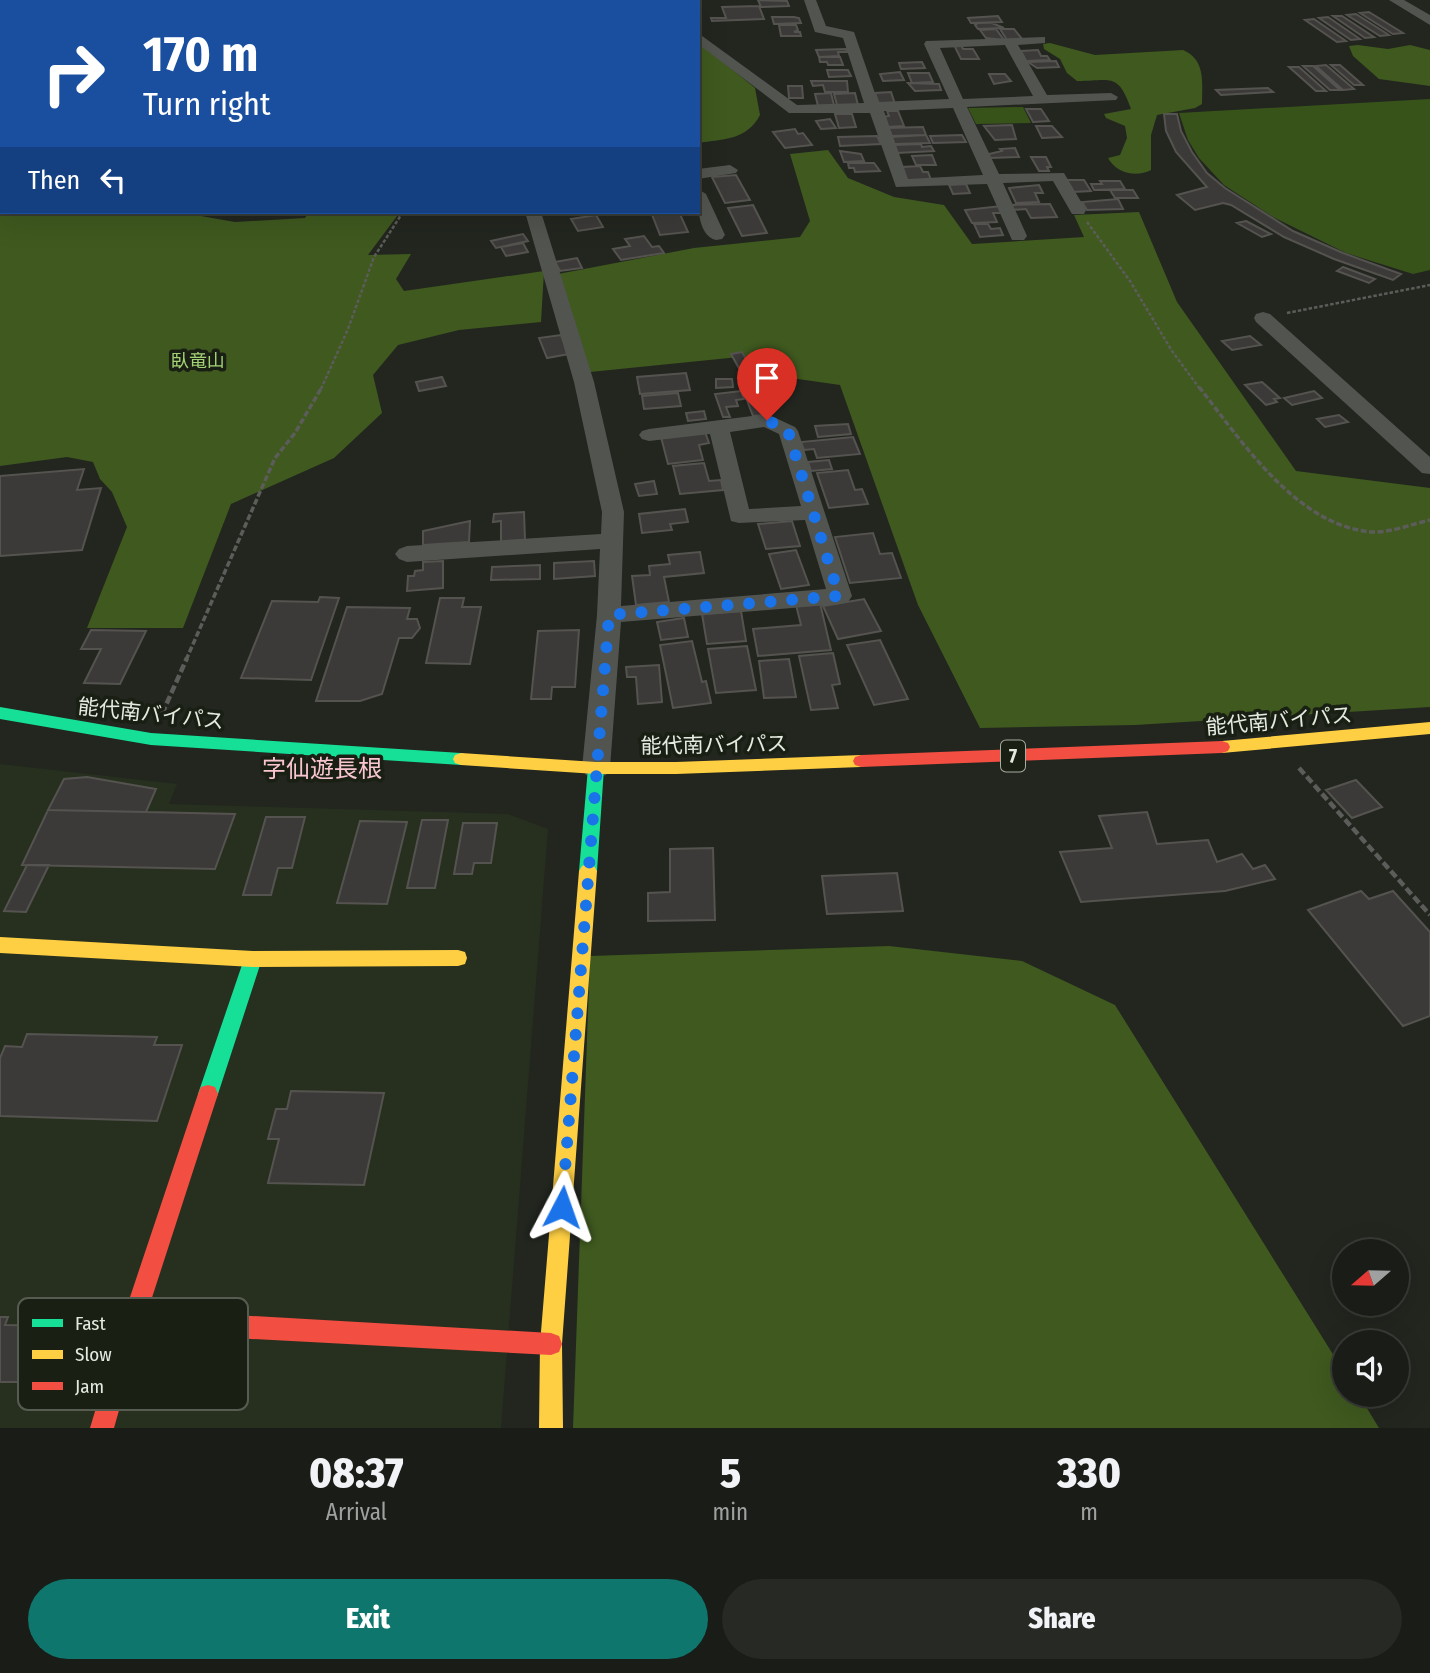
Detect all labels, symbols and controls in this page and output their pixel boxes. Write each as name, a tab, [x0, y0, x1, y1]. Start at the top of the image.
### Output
text: 170 m	[143, 25, 259, 84]
icon: right	[28, 28, 119, 119]
text: Turn right	[143, 85, 270, 123]
icon: left	[94, 161, 132, 199]
text: Then	[28, 165, 80, 196]
pin	[737, 348, 797, 420]
park label: 臥竜山	[171, 350, 225, 372]
icon: arrive	[748, 359, 786, 397]
street label: 能代南バイパス	[77, 693, 225, 735]
street label: 能代南バイパス	[1205, 702, 1353, 740]
street label: 能代南バイパス	[640, 731, 788, 759]
road number: 7	[1001, 740, 1025, 772]
district label: 字仙遊長根	[262, 755, 382, 783]
position arrow	[525, 1170, 599, 1244]
north arrow	[1332, 1239, 1409, 1316]
map controls	[1332, 1239, 1409, 1407]
legend	[18, 1298, 248, 1410]
text: Fast	[75, 1312, 106, 1335]
button: sound	[1332, 1330, 1409, 1407]
text: Slow	[75, 1343, 112, 1366]
text: Jam	[75, 1375, 104, 1398]
text: 08:37	[309, 1448, 404, 1498]
text: 5	[720, 1448, 741, 1498]
text: 330	[1057, 1448, 1121, 1498]
text: Arrival	[326, 1498, 387, 1526]
text: min	[713, 1498, 748, 1526]
text: m	[1080, 1498, 1098, 1526]
button: Exit	[28, 1579, 708, 1659]
button: Share	[722, 1579, 1402, 1659]

